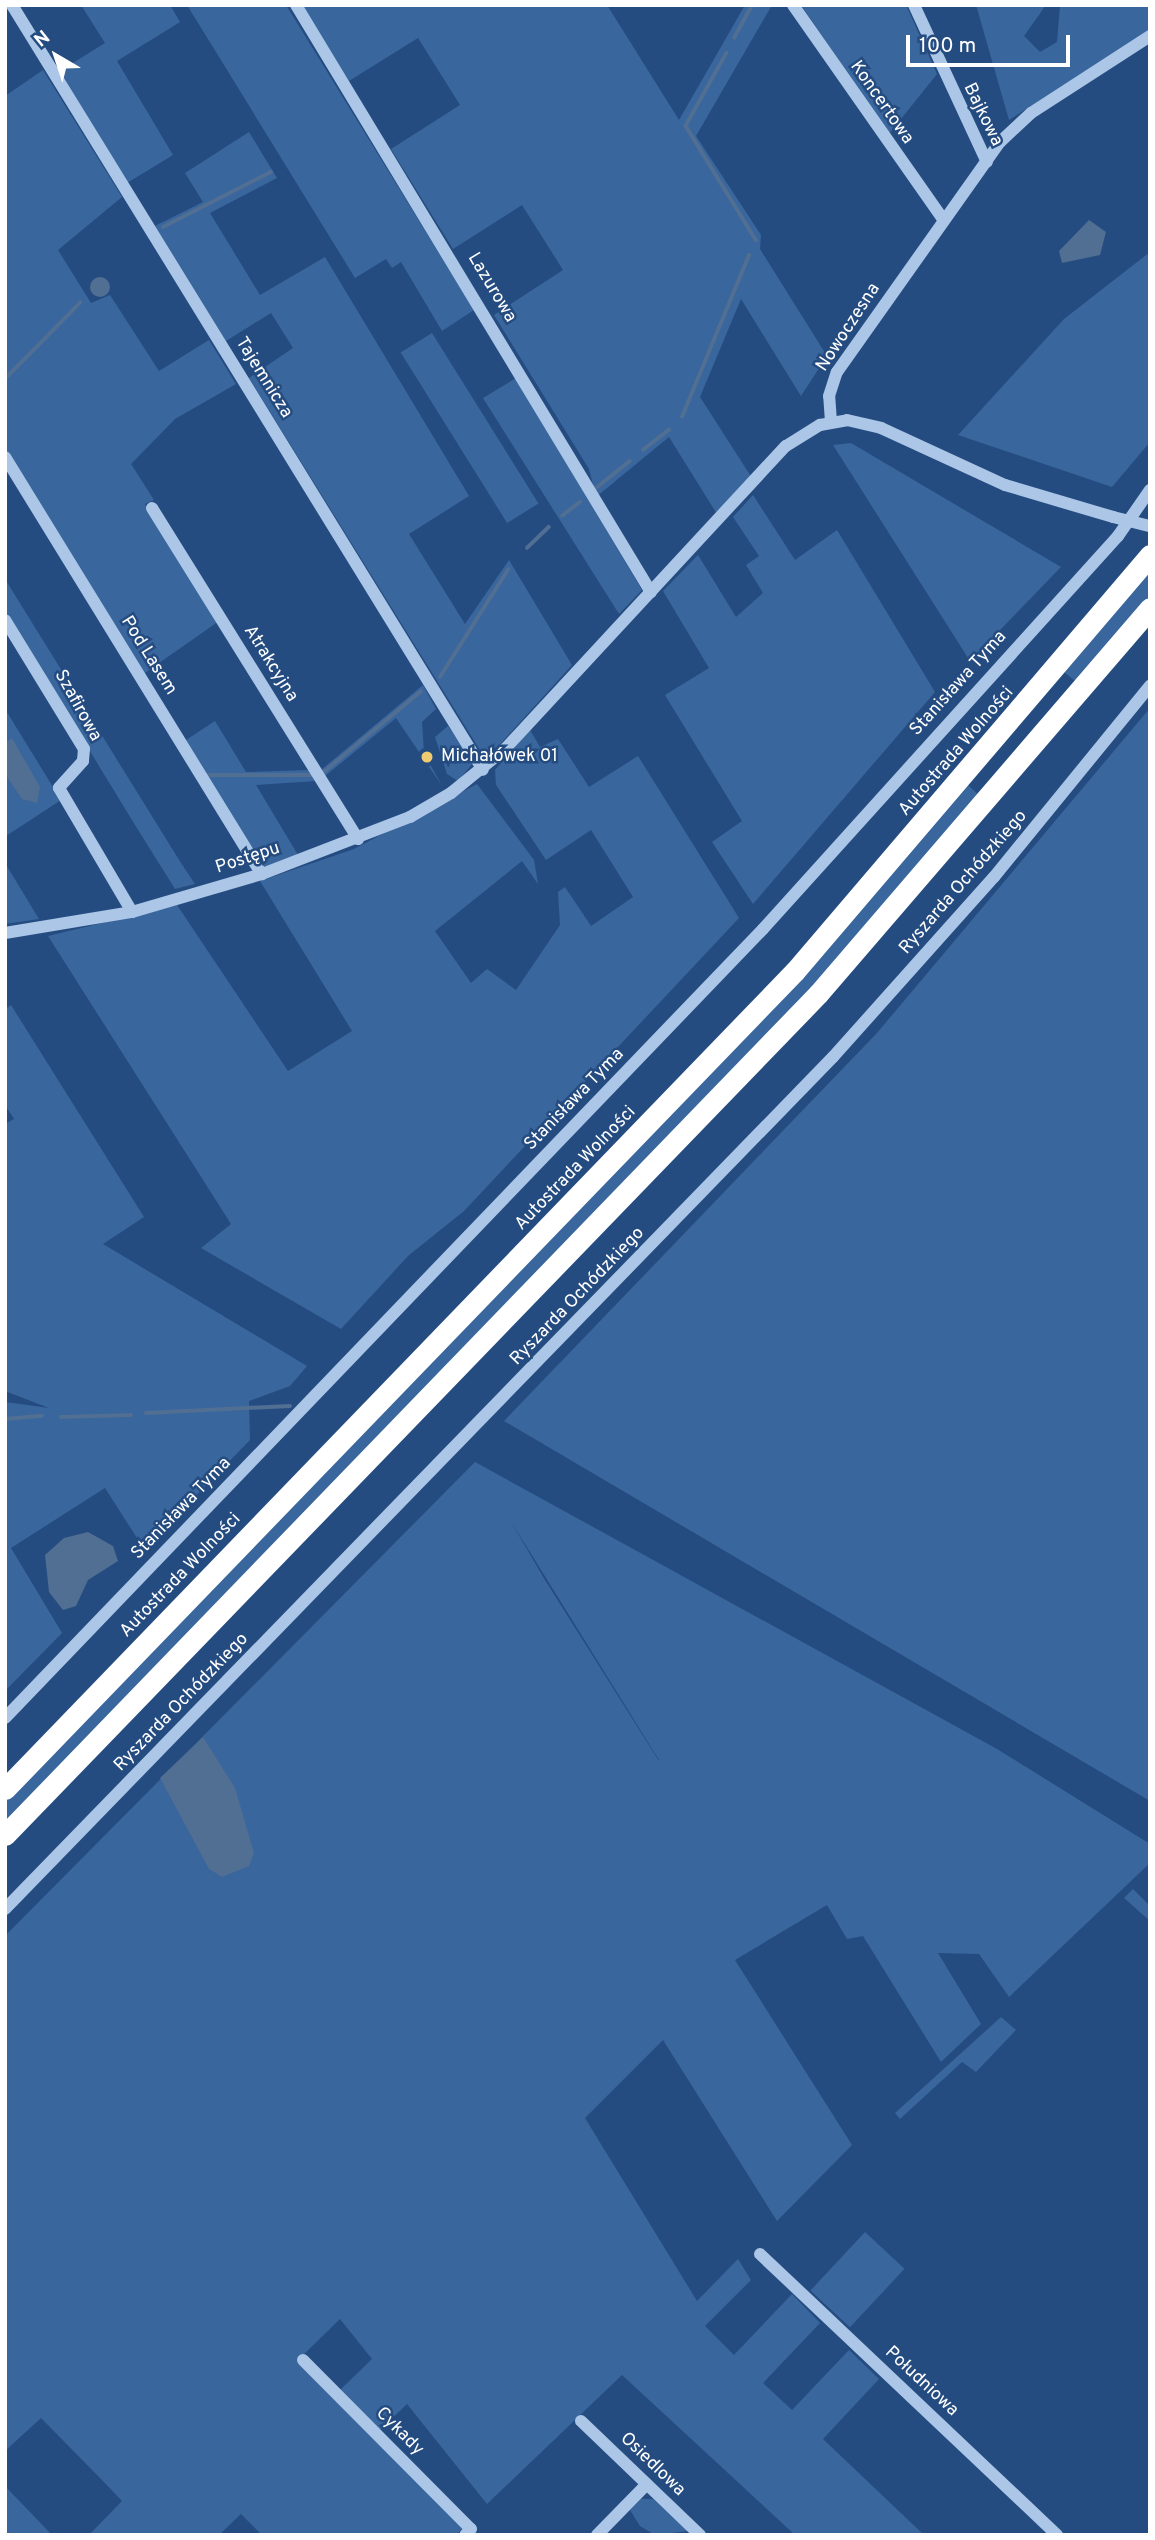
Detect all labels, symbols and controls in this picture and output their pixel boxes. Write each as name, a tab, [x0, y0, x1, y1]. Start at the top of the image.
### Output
north arrow	[21, 21, 91, 91]
scale bar	[910, 21, 1074, 65]
text: N	[30, 26, 56, 53]
text: 100 m	[919, 33, 976, 60]
street label: Koncertowa	[844, 57, 918, 149]
street label: Bajkowa	[957, 80, 1007, 150]
street label: Lazurowa	[462, 249, 520, 327]
street label: Nowoczesna	[812, 280, 886, 376]
street label: Tajemnicza	[230, 334, 296, 422]
street label: Pod Lasem	[115, 613, 181, 699]
street label: Atrakcyjna	[238, 622, 302, 706]
street label: Stanisława Tyma	[906, 627, 1012, 741]
street label: Szafirowa	[49, 666, 105, 746]
street label: Autostrada Wolności	[895, 683, 1019, 821]
place label: Michałówek 01	[441, 746, 558, 768]
marker: Michałówek 01	[419, 749, 435, 765]
street label: Ryszarda Ochódzkiego	[895, 806, 1033, 960]
street label: Postępu	[213, 838, 283, 880]
street label: Stanisława Tyma	[520, 1044, 630, 1156]
street label: Autostrada Wolności	[511, 1102, 641, 1236]
street label: Ryszarda Ochódzkiego	[506, 1223, 650, 1371]
street label: Stanisława Tyma	[127, 1453, 237, 1565]
street label: Autostrada Wolności	[116, 1509, 246, 1643]
street label: Ryszarda Ochódzkiego	[110, 1629, 254, 1777]
street label: Południowa	[880, 2342, 962, 2422]
street label: Cykady	[370, 2403, 428, 2461]
street label: Osiedlowa	[615, 2429, 689, 2501]

